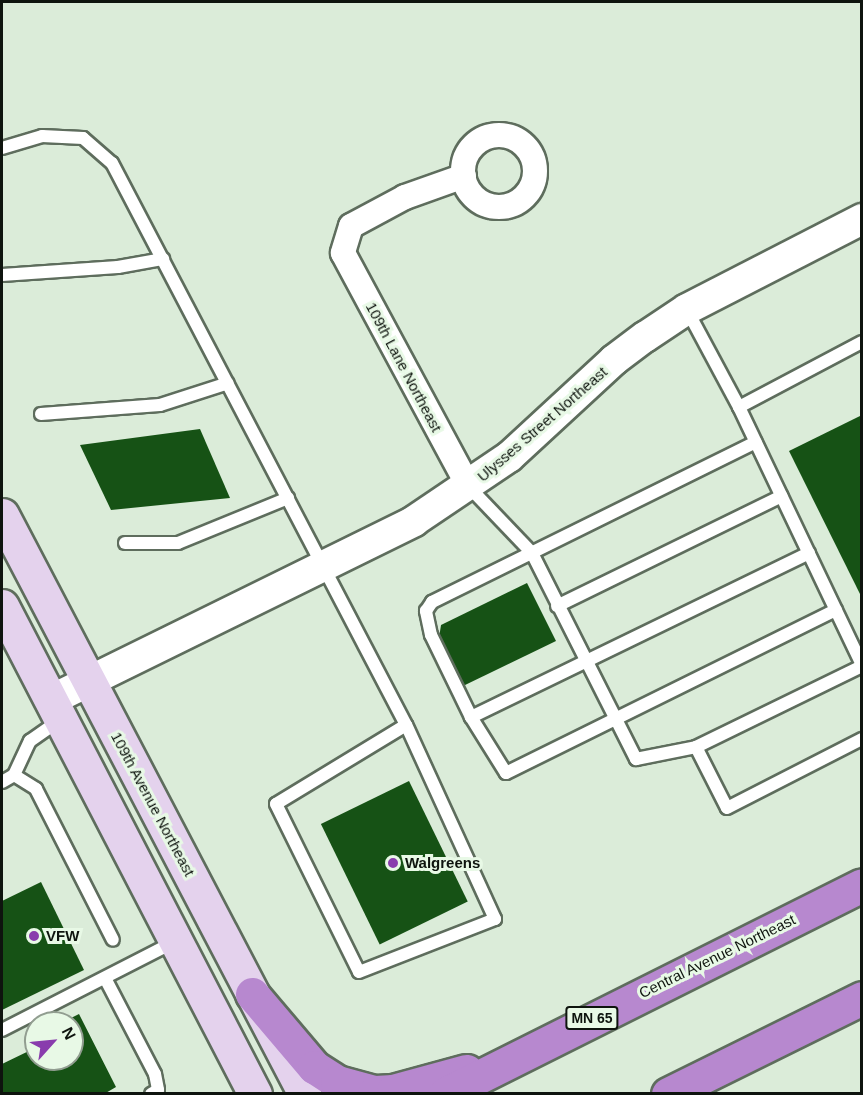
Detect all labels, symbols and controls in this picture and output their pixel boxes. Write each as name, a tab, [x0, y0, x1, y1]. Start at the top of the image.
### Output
street label: 109th Lane Northeast	[362, 299, 446, 435]
street label: Ulysses Street Northeast	[473, 363, 611, 485]
street label: 109th Avenue Northeast	[107, 728, 199, 880]
place label: Walgreens	[405, 854, 480, 872]
marker: Walgreens	[386, 856, 400, 870]
street label: Central Avenue Northeast	[636, 910, 798, 1002]
place label: VFW	[46, 927, 79, 945]
marker: VFW	[27, 929, 41, 943]
road number: MN 65	[565, 1007, 619, 1029]
north arrow	[24, 1011, 84, 1071]
text: N	[59, 1024, 79, 1043]

